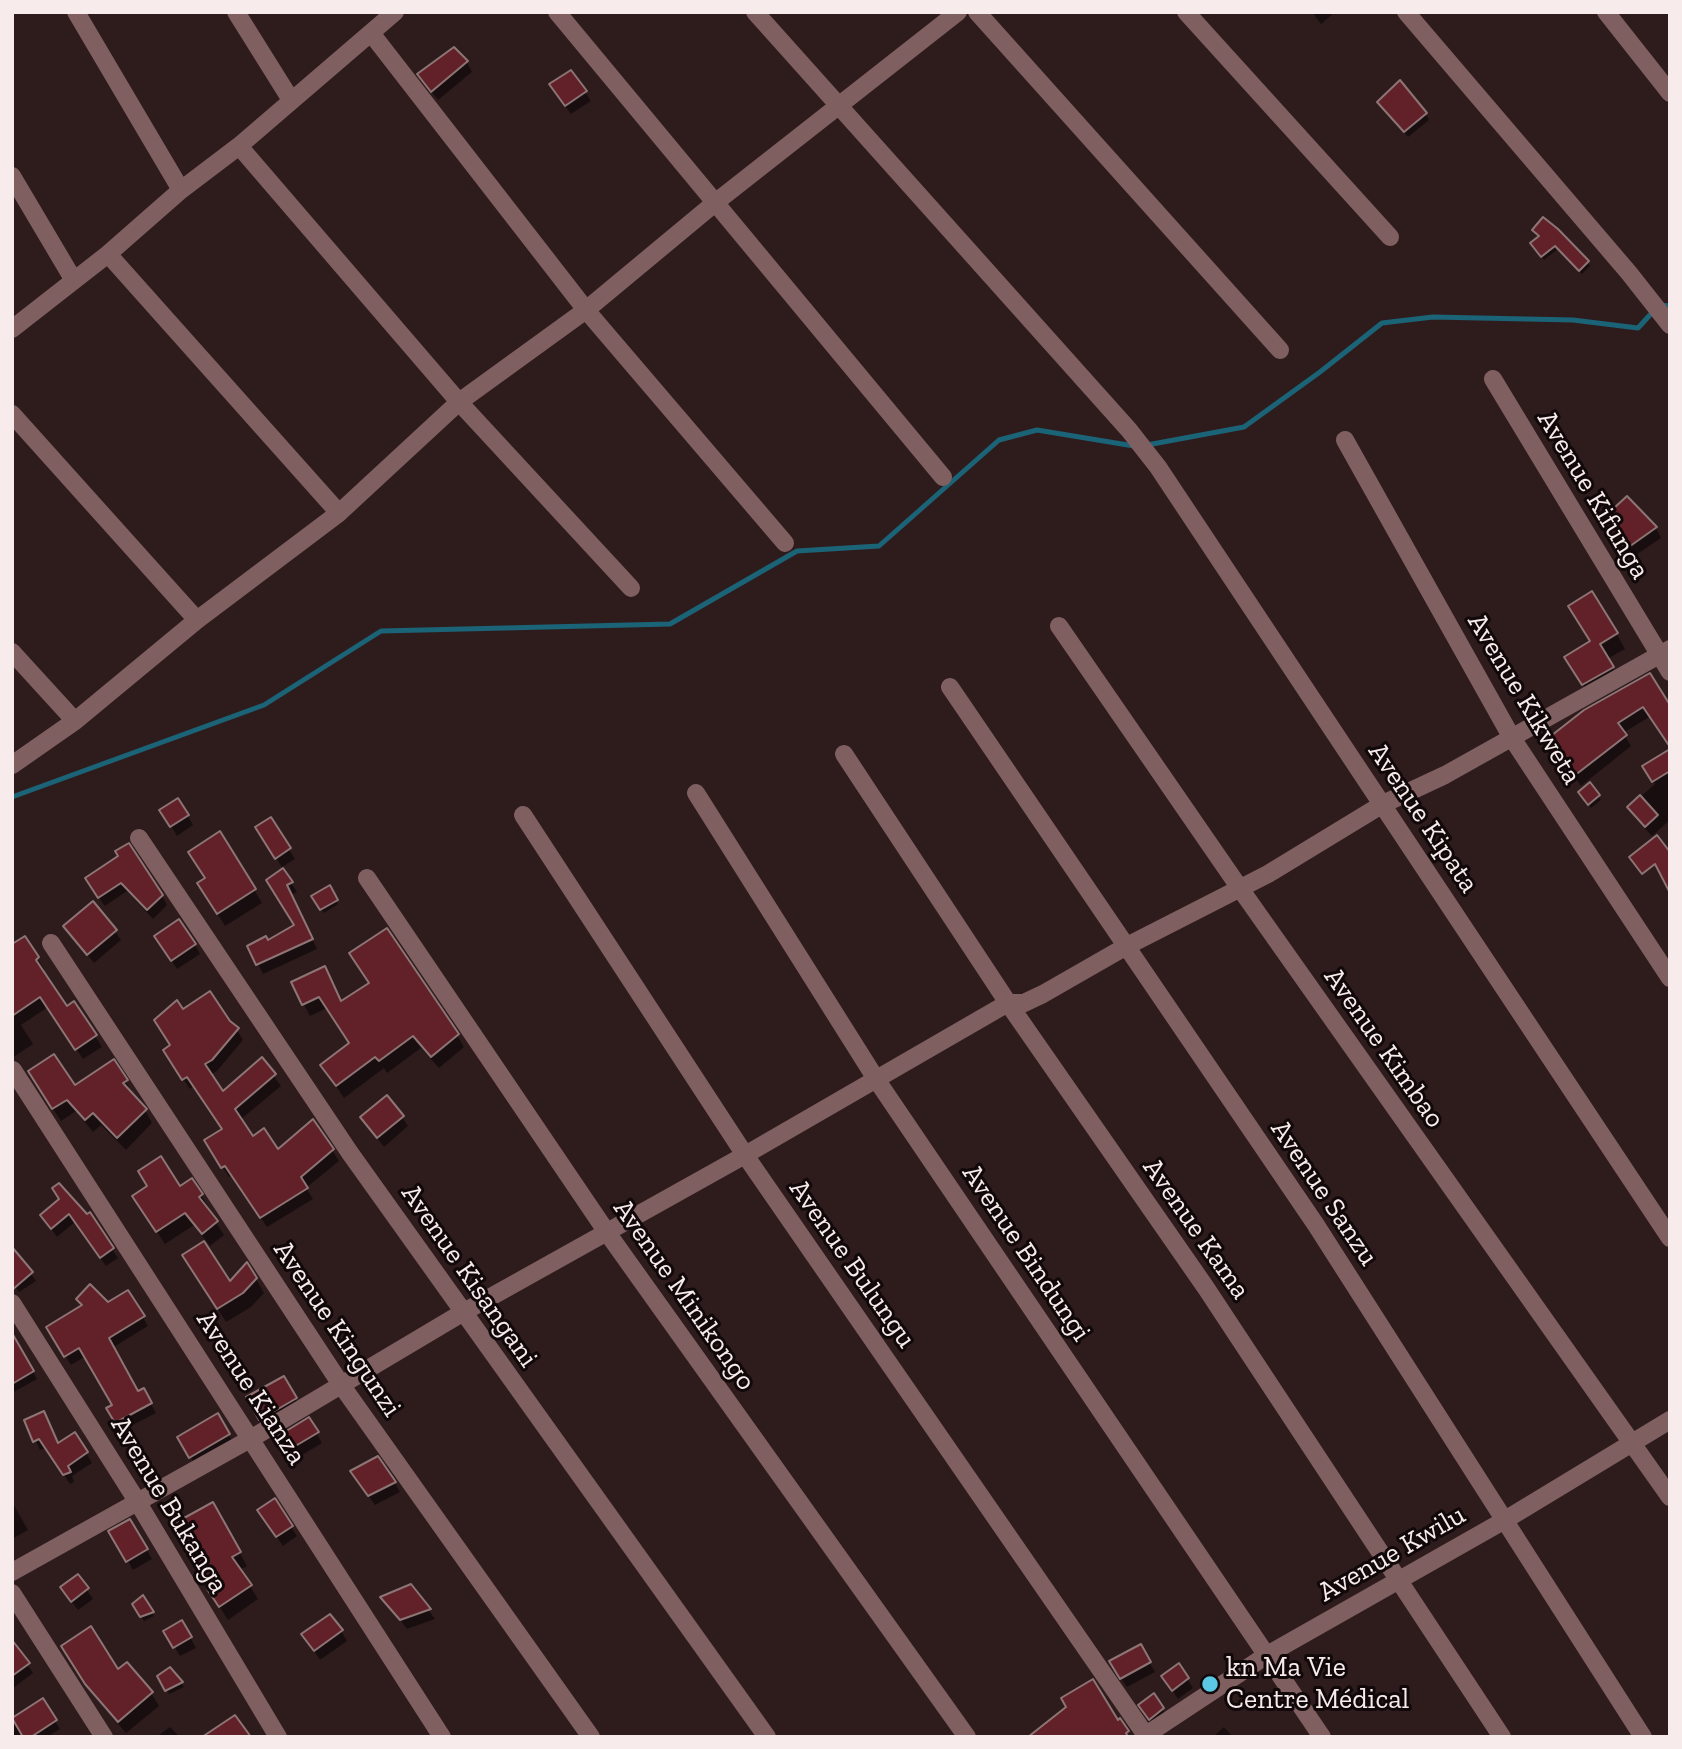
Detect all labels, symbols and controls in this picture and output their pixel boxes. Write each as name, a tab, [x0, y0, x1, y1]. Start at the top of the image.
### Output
street label: Avenue Kifunga	[1530, 405, 1656, 585]
street label: Avenue Kikweta	[1460, 607, 1588, 791]
street label: Avenue Kipata	[1361, 737, 1485, 899]
street label: Avenue Kimbao	[1316, 961, 1452, 1135]
street label: Avenue Sanzu	[1263, 1114, 1385, 1272]
street label: Avenue Kama	[1135, 1152, 1257, 1306]
street label: Avenue Bindungi	[954, 1158, 1098, 1348]
street label: Avenue Bulungu	[781, 1173, 923, 1355]
street label: Avenue Kisangani	[393, 1178, 545, 1374]
street label: Avenue Minikongo	[606, 1193, 762, 1397]
street label: Avenue Kingunzi	[266, 1235, 408, 1423]
street label: Avenue Kianza	[189, 1305, 313, 1471]
street label: Avenue Bukanga	[103, 1410, 235, 1600]
street label: Avenue Kwilu	[1312, 1498, 1472, 1610]
place label: kn Ma Vie Centre Médical	[1226, 1651, 1409, 1717]
marker: kn Ma Vie Centre Médical	[1200, 1674, 1220, 1694]

